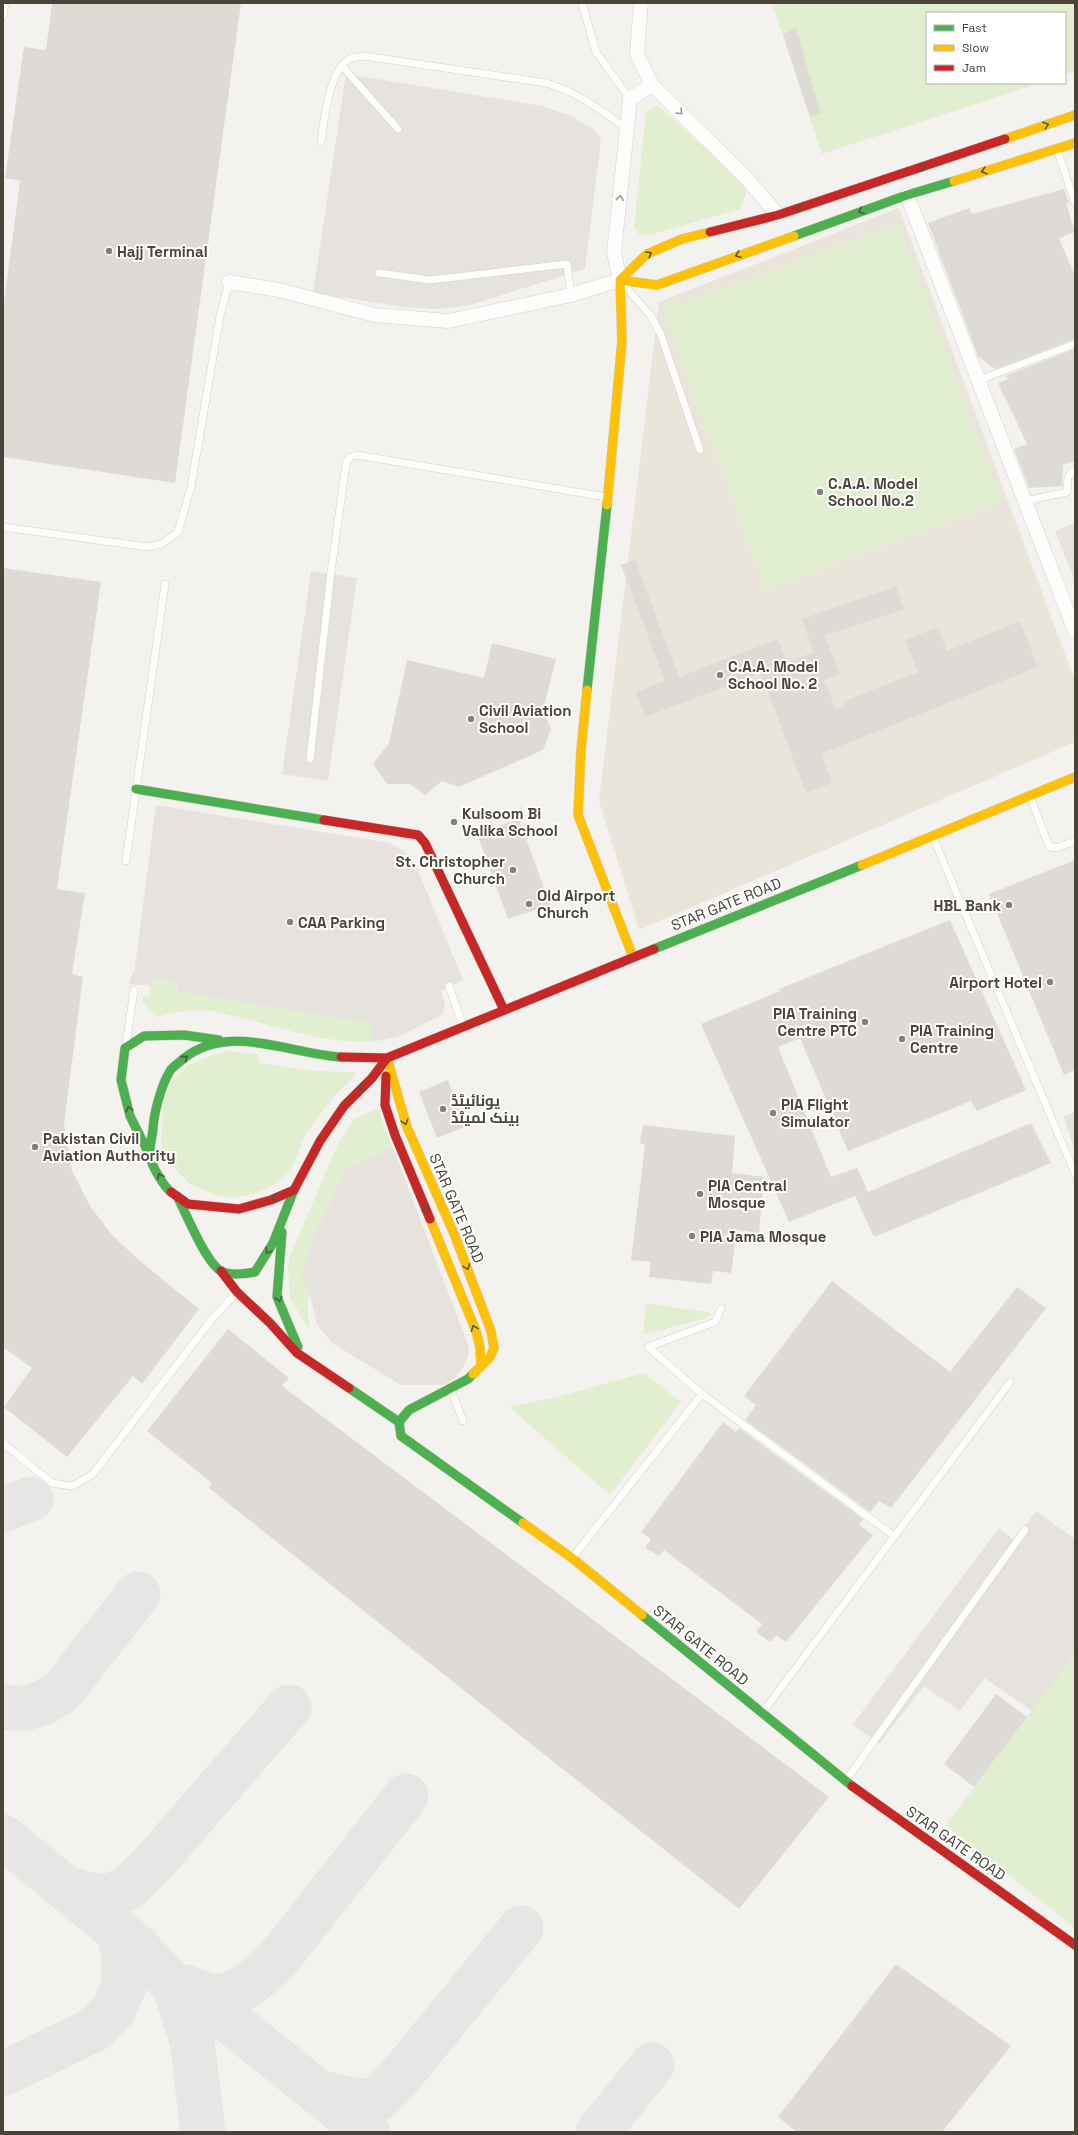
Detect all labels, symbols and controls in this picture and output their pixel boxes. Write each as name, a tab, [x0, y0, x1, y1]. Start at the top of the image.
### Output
legend	[926, 12, 1066, 84]
text: Fast	[962, 20, 987, 36]
text: Slow	[962, 40, 989, 56]
text: Jam	[962, 60, 986, 76]
one-way arrow	[675, 107, 683, 115]
one-way arrow	[1042, 121, 1049, 130]
one-way arrow	[919, 163, 926, 172]
one-way arrow	[981, 166, 988, 175]
one-way arrow	[615, 195, 624, 201]
one-way arrow	[796, 204, 803, 213]
one-way arrow	[857, 206, 864, 215]
place label: Hajj Terminal	[117, 242, 208, 261]
marker: Hajj Terminal	[104, 246, 114, 256]
one-way arrow	[735, 251, 742, 259]
one-way arrow	[645, 252, 652, 259]
place label: C.A.A. Model School No.2	[828, 474, 918, 510]
marker: C.A.A. Model School No.2	[815, 487, 825, 497]
place label: C.A.A. Model School No. 2	[728, 657, 818, 693]
marker: C.A.A. Model School No. 2	[715, 670, 725, 680]
place label: Civil Aviation School	[479, 701, 571, 737]
marker: Civil Aviation School	[466, 714, 476, 724]
place label: Kulsoom Bi Valika School	[462, 804, 558, 840]
marker: Kulsoom Bi Valika School	[449, 817, 459, 827]
place label: St. Christopher Church	[396, 852, 505, 888]
marker: St. Christopher Church	[508, 865, 518, 875]
street label: STAR GATE ROAD	[668, 873, 784, 935]
place label: Old Airport Church	[537, 886, 615, 922]
place label: HBL Bank	[933, 896, 1002, 915]
marker: Old Airport Church	[524, 899, 534, 909]
marker: HBL Bank	[1004, 900, 1014, 910]
place label: CAA Parking	[298, 913, 385, 932]
marker: CAA Parking	[285, 917, 295, 927]
place label: Airport Hotel	[949, 973, 1042, 992]
marker: Airport Hotel	[1045, 977, 1055, 987]
place label: PIA Training Centre PTC	[773, 1004, 857, 1040]
marker: PIA Training Centre PTC	[860, 1017, 870, 1027]
place label: PIA Training Centre	[910, 1021, 994, 1057]
marker: PIA Training Centre	[897, 1034, 907, 1044]
one-way arrow	[180, 1055, 187, 1062]
one-way arrow	[359, 1083, 367, 1091]
place label: یونائیٹڈ بینک لمیٹڈ	[451, 1091, 519, 1127]
place label: PIA Flight Simulator	[781, 1095, 850, 1131]
marker: یونائیٹڈ بینک لمیٹڈ	[438, 1104, 448, 1114]
one-way arrow	[125, 1106, 134, 1113]
marker: PIA Flight Simulator	[768, 1108, 778, 1118]
one-way arrow	[401, 1118, 409, 1125]
place label: Pakistan Civil Aviation Authority	[43, 1129, 176, 1165]
marker: Pakistan Civil Aviation Authority	[30, 1142, 40, 1152]
street label: STAR GATE ROAD	[425, 1150, 489, 1266]
one-way arrow	[157, 1173, 164, 1180]
place label: PIA Central Mosque	[708, 1176, 787, 1212]
marker: PIA Central Mosque	[695, 1189, 705, 1199]
one-way arrow	[272, 1194, 279, 1202]
one-way arrow	[422, 1204, 430, 1211]
place label: PIA Jama Mosque	[700, 1227, 827, 1246]
marker: PIA Jama Mosque	[687, 1231, 697, 1241]
one-way arrow	[265, 1247, 272, 1254]
one-way arrow	[463, 1264, 471, 1271]
one-way arrow	[275, 1296, 283, 1302]
one-way arrow	[470, 1325, 478, 1332]
street label: STAR GATE ROAD	[649, 1601, 753, 1689]
street label: STAR GATE ROAD	[903, 1802, 1010, 1884]

